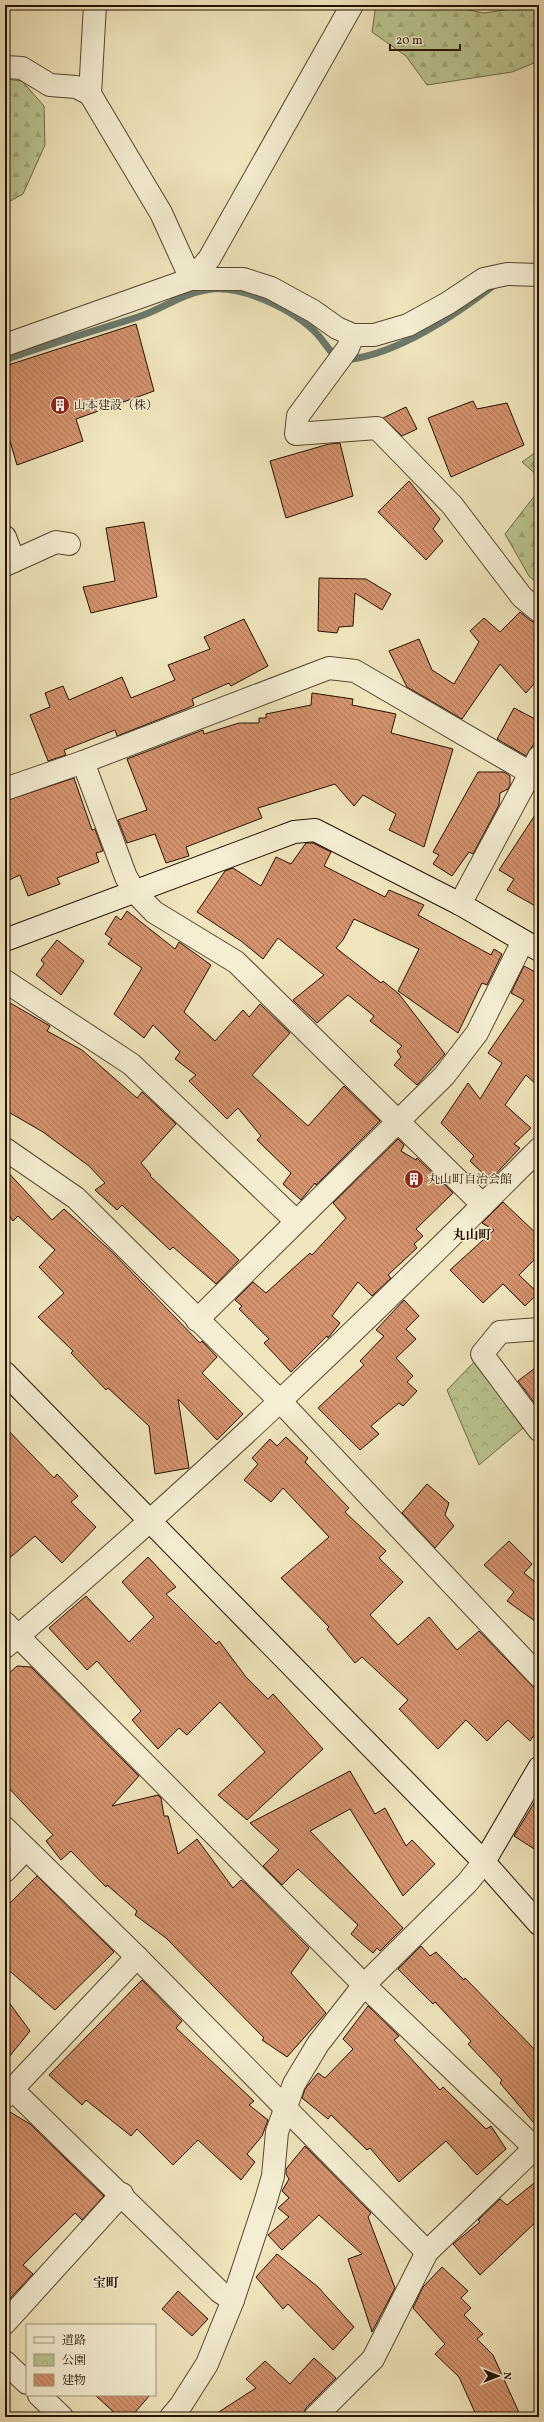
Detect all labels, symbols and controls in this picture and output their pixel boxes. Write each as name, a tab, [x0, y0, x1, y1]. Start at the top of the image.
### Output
scale bar	[390, 26, 460, 52]
text: 20 m	[396, 33, 423, 49]
building icon: 山本建設（株）	[49, 394, 71, 416]
place label: 山本建設（株）	[74, 398, 158, 414]
building icon: 丸山町自治会館	[403, 1168, 425, 1190]
place label: 丸山町自治会館	[428, 1172, 512, 1188]
district label: 丸山町	[452, 1227, 492, 1245]
district label: 宝町	[93, 2275, 119, 2293]
legend	[26, 2324, 156, 2396]
text: 道路	[62, 2333, 86, 2349]
text: 公園	[62, 2353, 86, 2369]
north arrow	[478, 2356, 518, 2396]
text: N	[499, 2372, 514, 2380]
text: 建物	[62, 2373, 86, 2389]

